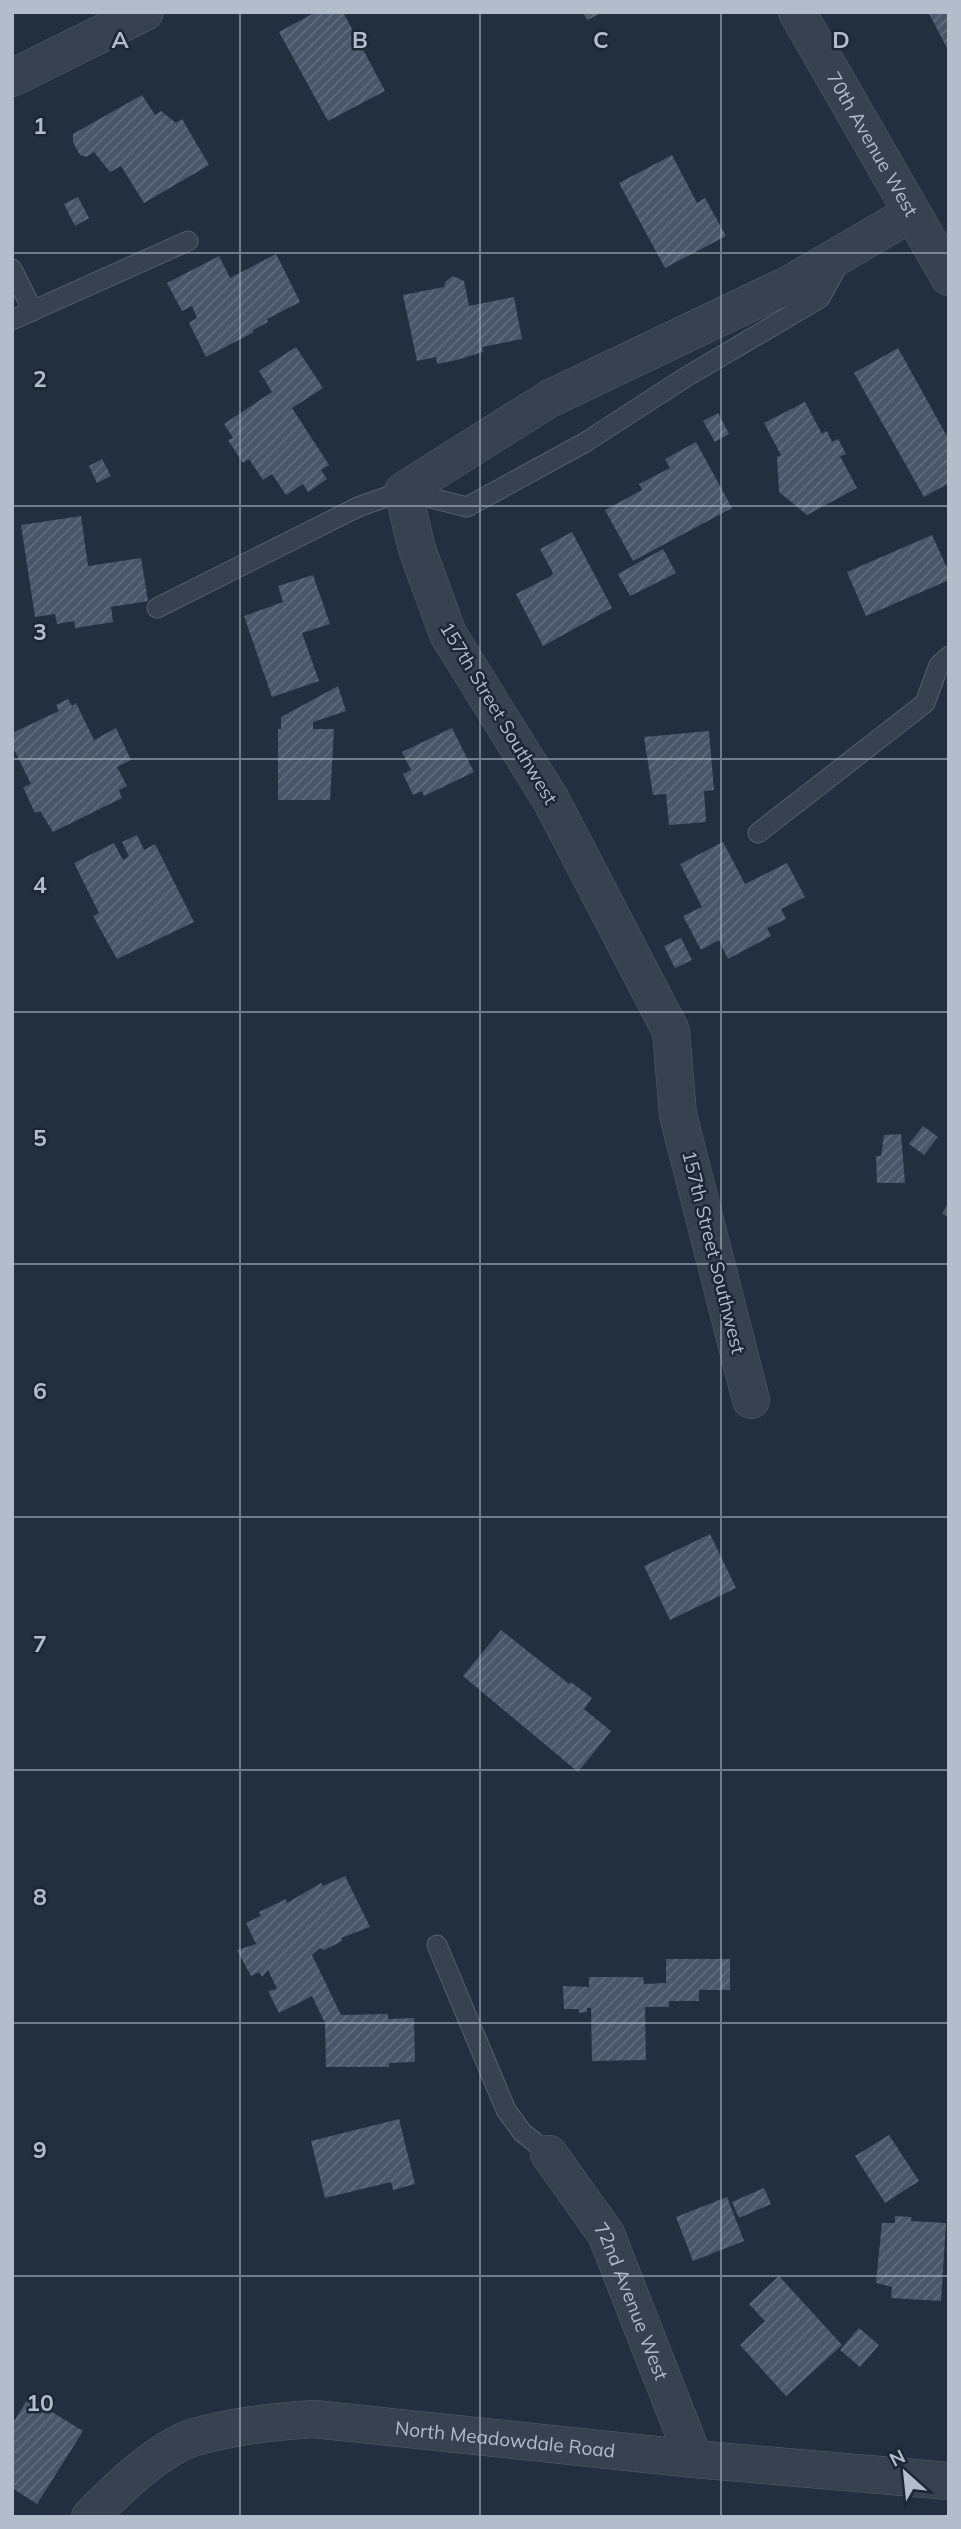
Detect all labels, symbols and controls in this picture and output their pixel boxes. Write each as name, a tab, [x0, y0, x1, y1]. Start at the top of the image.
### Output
text: A	[111, 25, 129, 54]
text: B	[352, 25, 368, 54]
text: C	[593, 25, 609, 54]
text: D	[832, 25, 850, 54]
street label: 70th Avenue West	[822, 67, 924, 221]
text: 1	[33, 111, 47, 140]
text: 2	[33, 364, 47, 393]
text: 3	[33, 617, 47, 646]
street label: 157th Street Southwest	[435, 617, 563, 809]
text: 4	[33, 870, 47, 899]
text: 5	[33, 1123, 47, 1152]
street label: 157th Street Southwest	[677, 1148, 751, 1356]
text: 6	[33, 1376, 47, 1405]
text: 7	[33, 1629, 47, 1658]
text: 8	[33, 1882, 47, 1911]
text: 9	[33, 2135, 47, 2164]
street label: 72nd Avenue West	[589, 2217, 674, 2384]
text: 10	[26, 2388, 54, 2417]
street label: North Meadowdale Road	[394, 2416, 616, 2463]
north arrow	[870, 2438, 940, 2508]
text: N	[885, 2444, 909, 2472]

